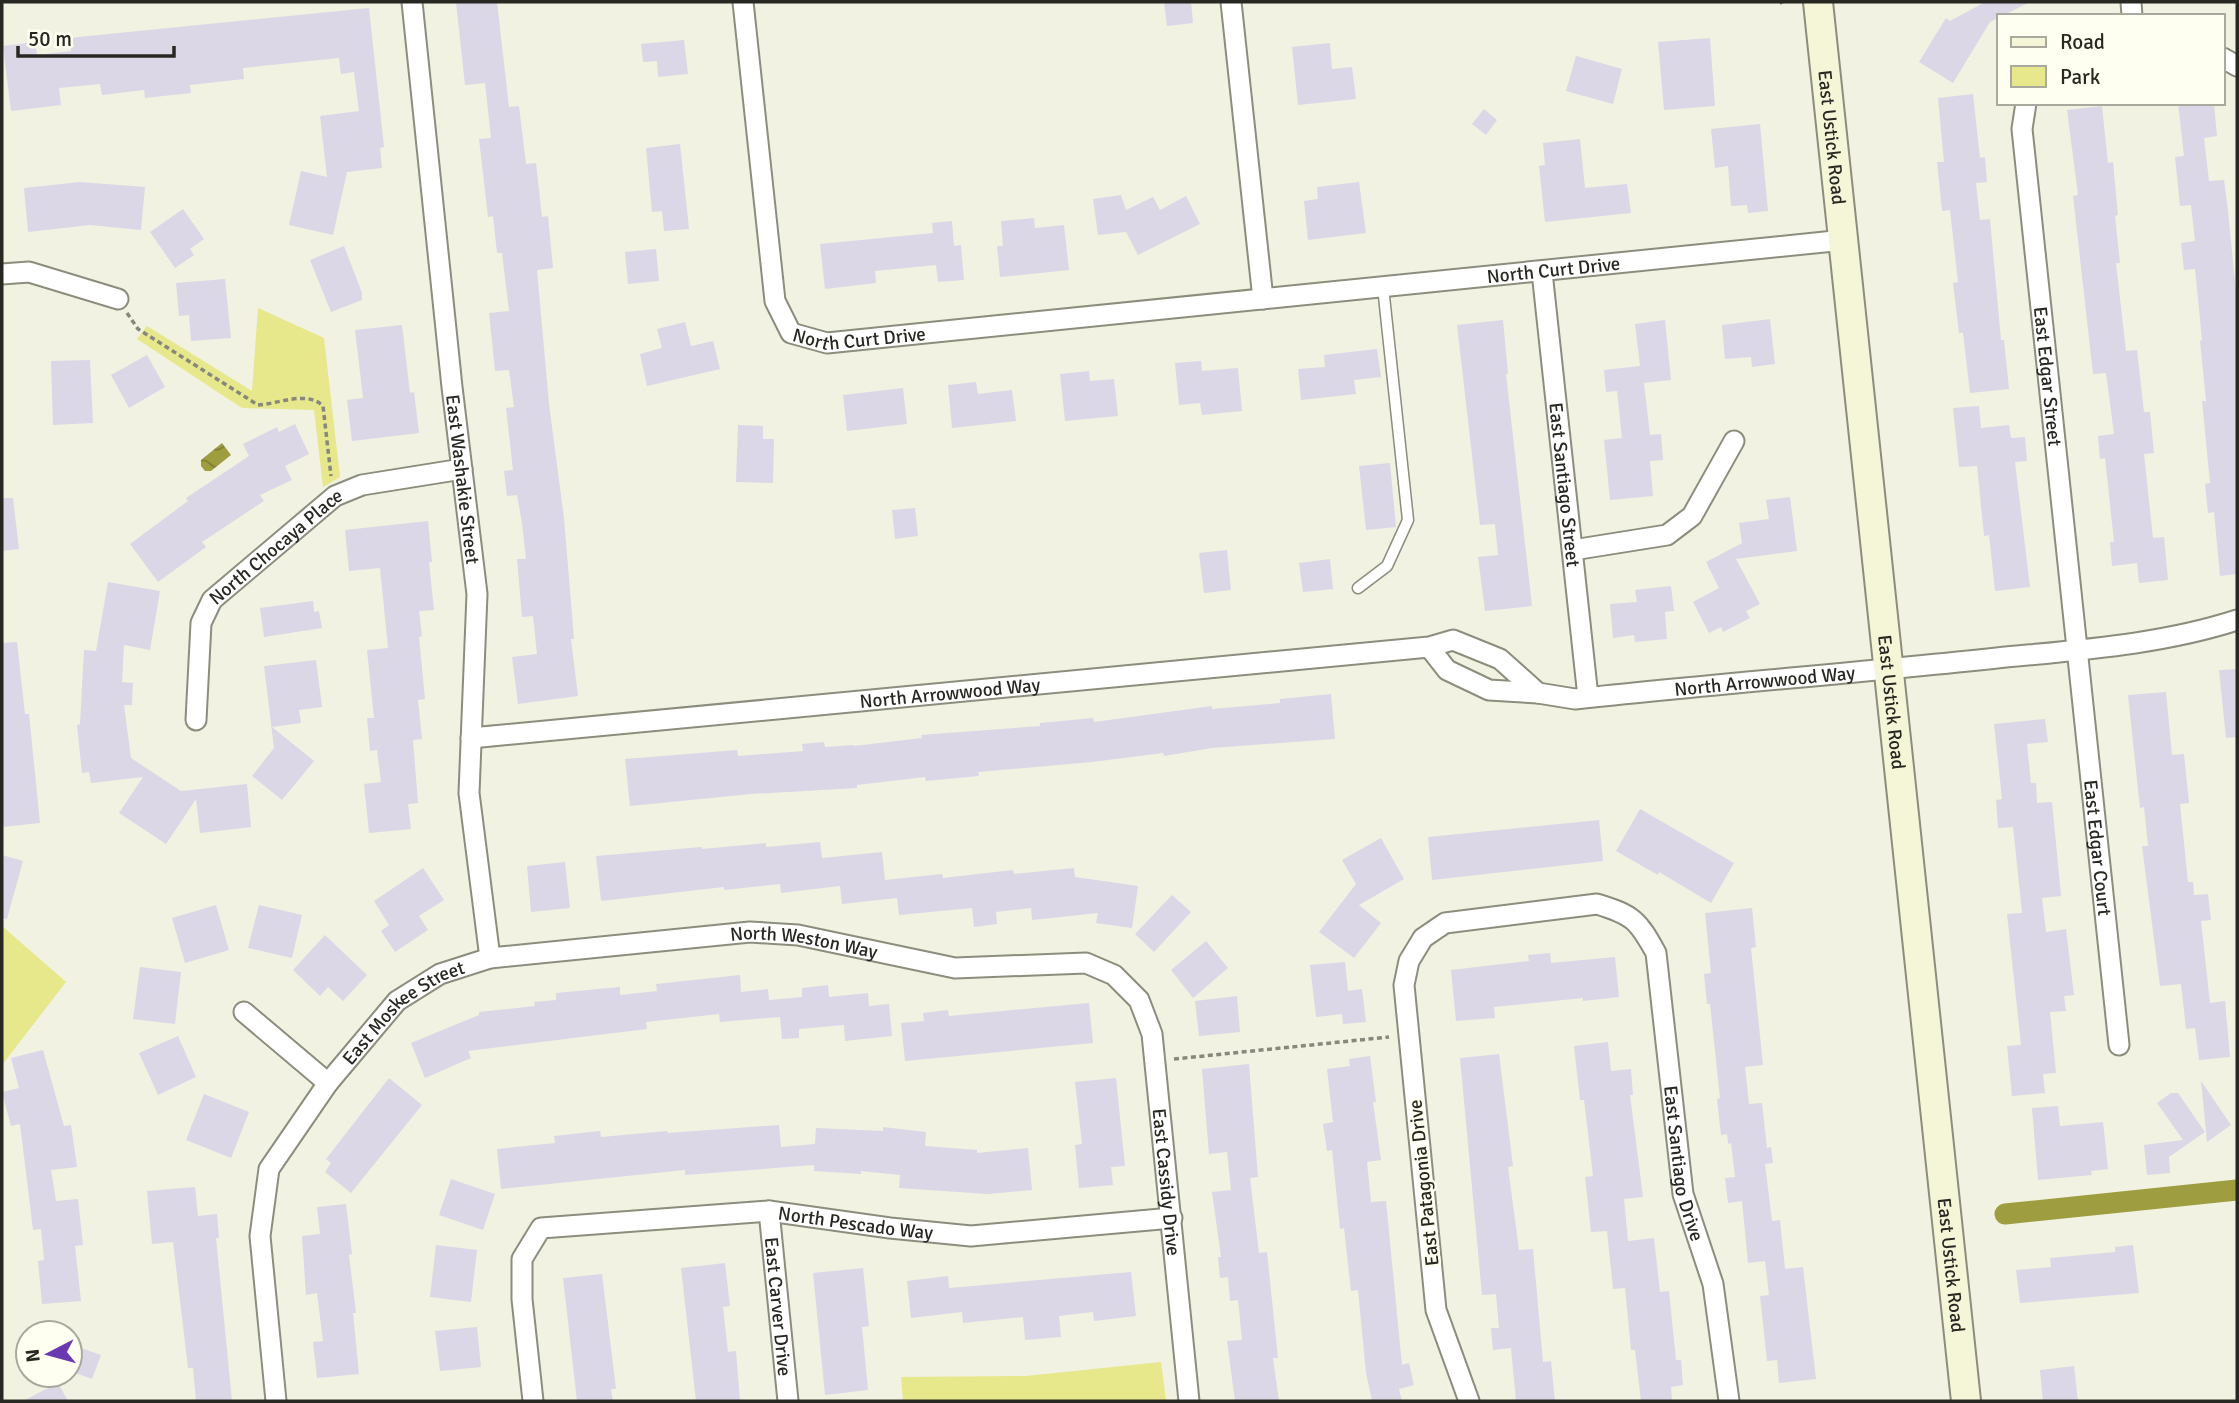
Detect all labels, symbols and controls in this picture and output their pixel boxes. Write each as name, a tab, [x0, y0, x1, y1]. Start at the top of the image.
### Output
scale bar	[18, 14, 173, 58]
legend	[1997, 14, 2225, 105]
text: 50 m	[28, 26, 72, 52]
text: Road	[2060, 29, 2105, 55]
text: Park	[2060, 64, 2101, 90]
street label: East Ustick Road	[1812, 69, 1850, 206]
street label: North Curt Drive	[1486, 252, 1621, 289]
street label: East Edgar Street	[2028, 305, 2067, 448]
street label: North Curt Drive	[790, 322, 927, 356]
street label: East Washakie Street	[440, 393, 484, 566]
street label: East Santiago Street	[1543, 401, 1585, 569]
street label: North Chocaya Place	[204, 483, 346, 610]
street label: East Ustick Road	[1872, 634, 1910, 771]
street label: North Arrowwood Way	[1673, 661, 1856, 702]
street label: North Arrowwood Way	[859, 673, 1041, 714]
street label: East Edgar Court	[2078, 779, 2116, 917]
street label: North Weston Way	[729, 921, 880, 964]
street label: East Moskee Street	[338, 956, 468, 1070]
street label: East Santiago Drive	[1658, 1084, 1709, 1245]
street label: East Patagonia Drive	[1403, 1099, 1445, 1267]
street label: East Cassidy Drive	[1147, 1107, 1185, 1257]
street label: East Ustick Road	[1932, 1196, 1970, 1334]
street label: North Pescado Way	[777, 1201, 934, 1245]
street label: East Carver Drive	[759, 1236, 796, 1377]
north arrow	[14, 1319, 84, 1389]
text: N	[20, 1348, 46, 1363]

